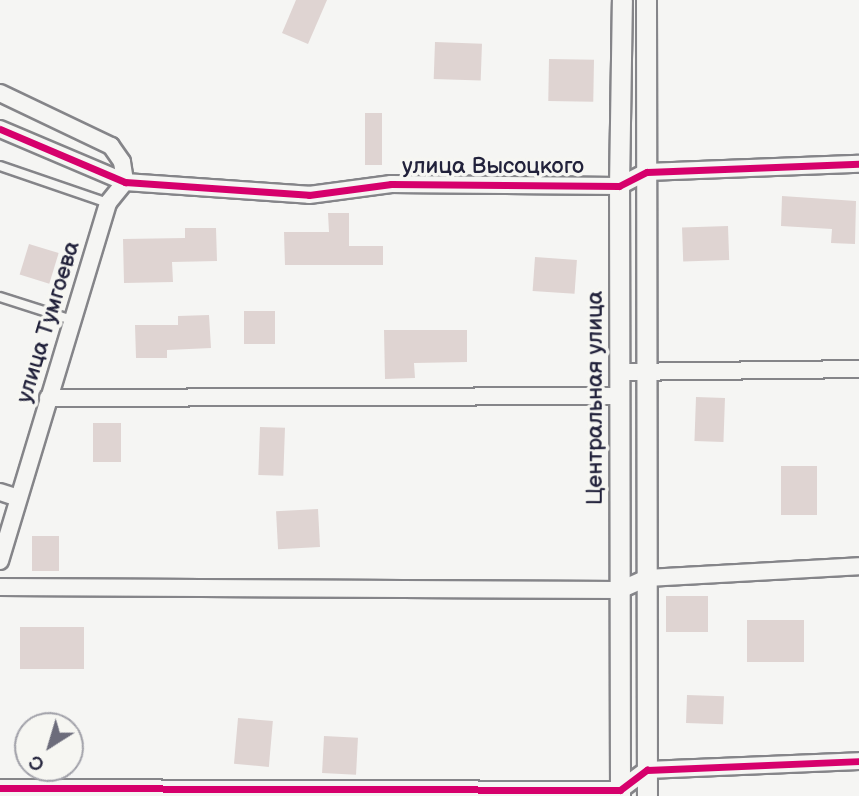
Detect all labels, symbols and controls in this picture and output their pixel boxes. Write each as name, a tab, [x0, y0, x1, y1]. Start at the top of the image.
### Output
street label: улица Высоцкого	[402, 152, 584, 180]
street label: улица Тумгоева	[10, 238, 86, 406]
street label: Центральная улица	[581, 291, 609, 505]
north arrow	[14, 712, 84, 782]
text: С	[25, 749, 49, 776]

